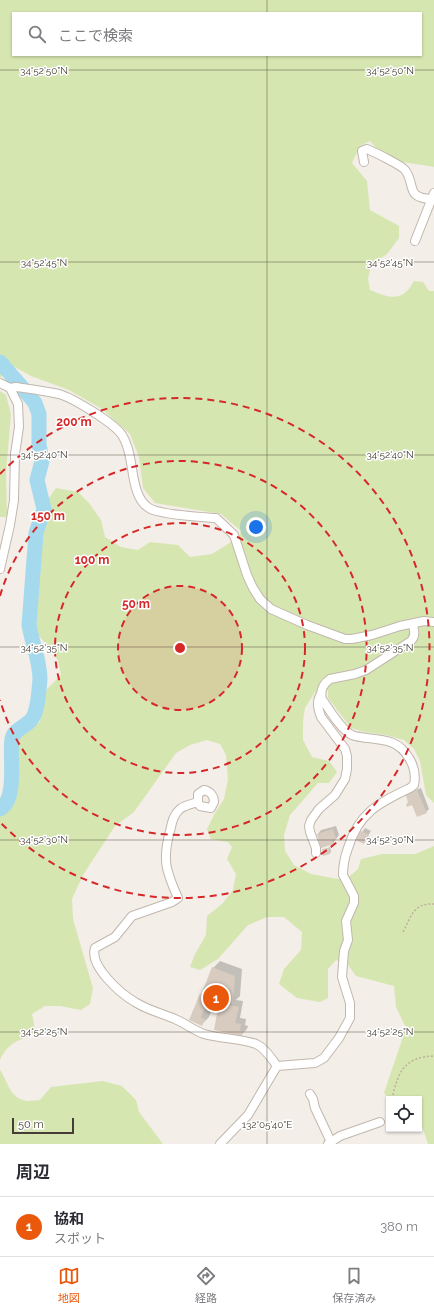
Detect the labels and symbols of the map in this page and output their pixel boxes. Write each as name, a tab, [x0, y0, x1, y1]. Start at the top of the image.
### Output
text: 34°52'50"N	[20, 65, 68, 76]
text: 34°52'50"N	[366, 65, 414, 76]
text: 34°52'45"N	[21, 257, 67, 268]
text: 34°52'45"N	[367, 257, 413, 268]
text: 200 m	[56, 415, 92, 429]
text: 34°52'40"N	[20, 449, 68, 460]
text: 34°52'40"N	[366, 449, 414, 460]
text: 150 m	[31, 509, 65, 523]
your location	[246, 517, 266, 537]
text: 100 m	[75, 553, 109, 567]
text: 50 m	[122, 597, 150, 611]
centre of rings	[173, 641, 187, 655]
text: 34°52'35"N	[20, 642, 68, 653]
text: 34°52'35"N	[366, 642, 414, 653]
text: 34°52'30"N	[20, 834, 68, 845]
text: 34°52'30"N	[366, 834, 414, 845]
pin: 1	[203, 983, 229, 1013]
text: 34°52'25"N	[20, 1026, 68, 1037]
text: 34°52'25"N	[366, 1026, 414, 1037]
scale bar	[12, 1116, 74, 1135]
text: 132°05'40"E	[242, 1119, 292, 1130]

